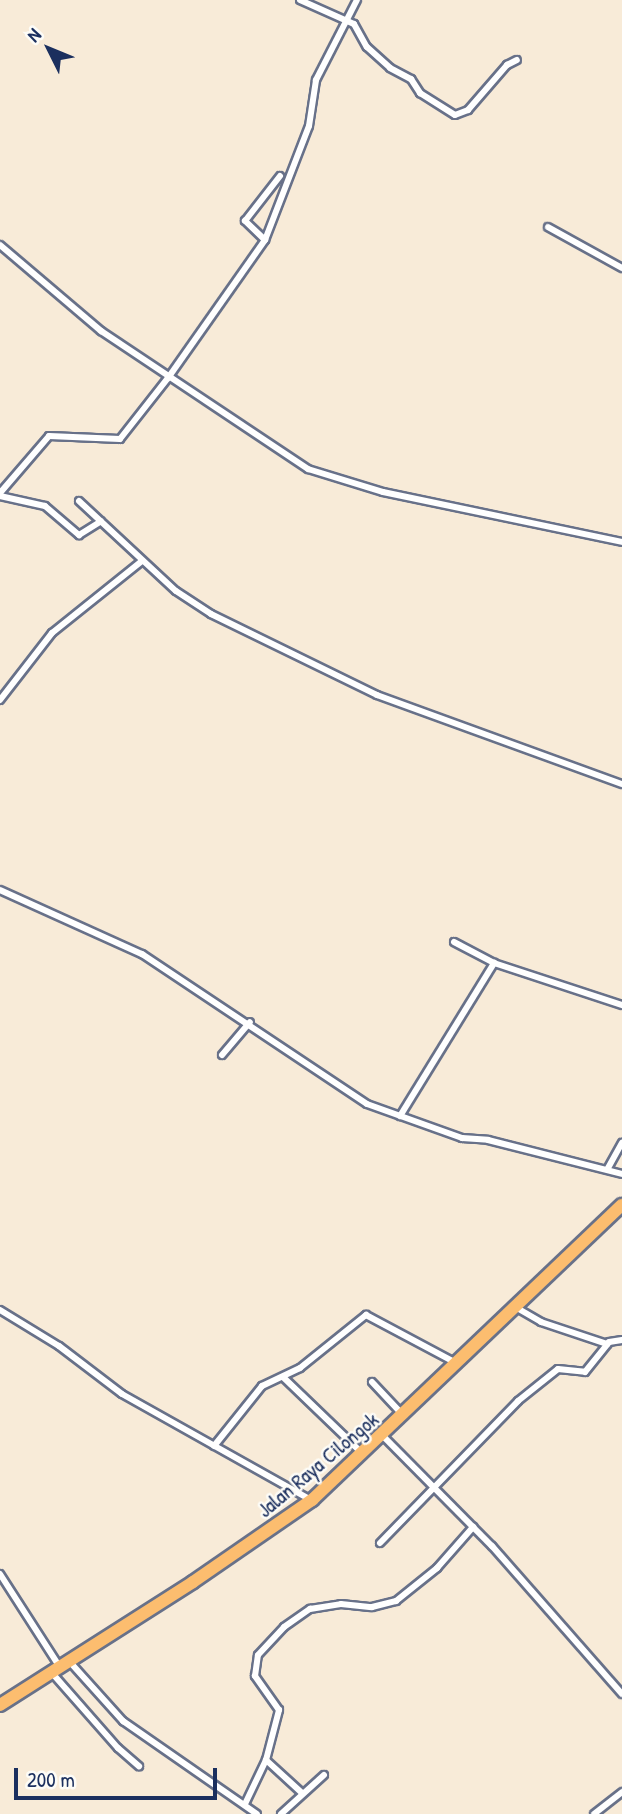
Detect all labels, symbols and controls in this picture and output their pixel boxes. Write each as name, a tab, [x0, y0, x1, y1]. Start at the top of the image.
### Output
north arrow	[14, 14, 84, 84]
text: N	[21, 22, 47, 47]
street label: Jalan Raya Cilongok	[252, 1407, 384, 1523]
scale bar	[18, 1755, 220, 1799]
text: 200 m	[27, 1765, 75, 1794]

